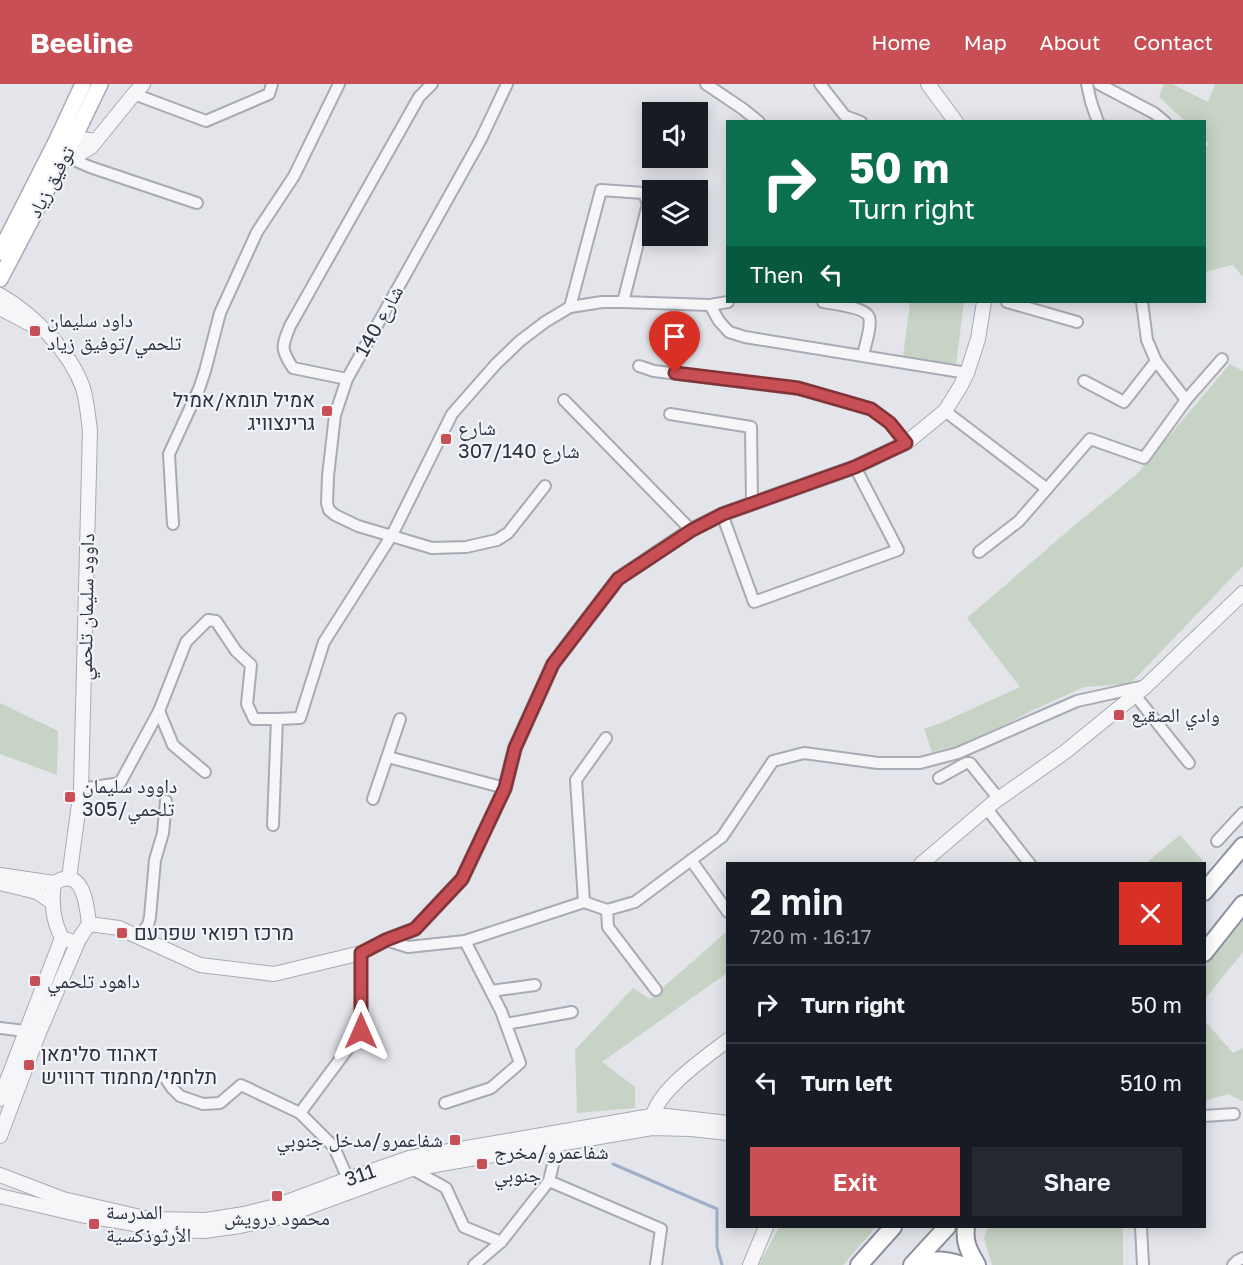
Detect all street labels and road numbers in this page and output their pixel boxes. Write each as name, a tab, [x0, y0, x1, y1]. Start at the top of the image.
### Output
street label: توفيق زياد	[21, 142, 80, 222]
street label: شارع 140	[349, 281, 409, 361]
street label: داوود سليمان تلحمي	[72, 533, 103, 681]
street label: 311	[341, 1158, 379, 1190]

